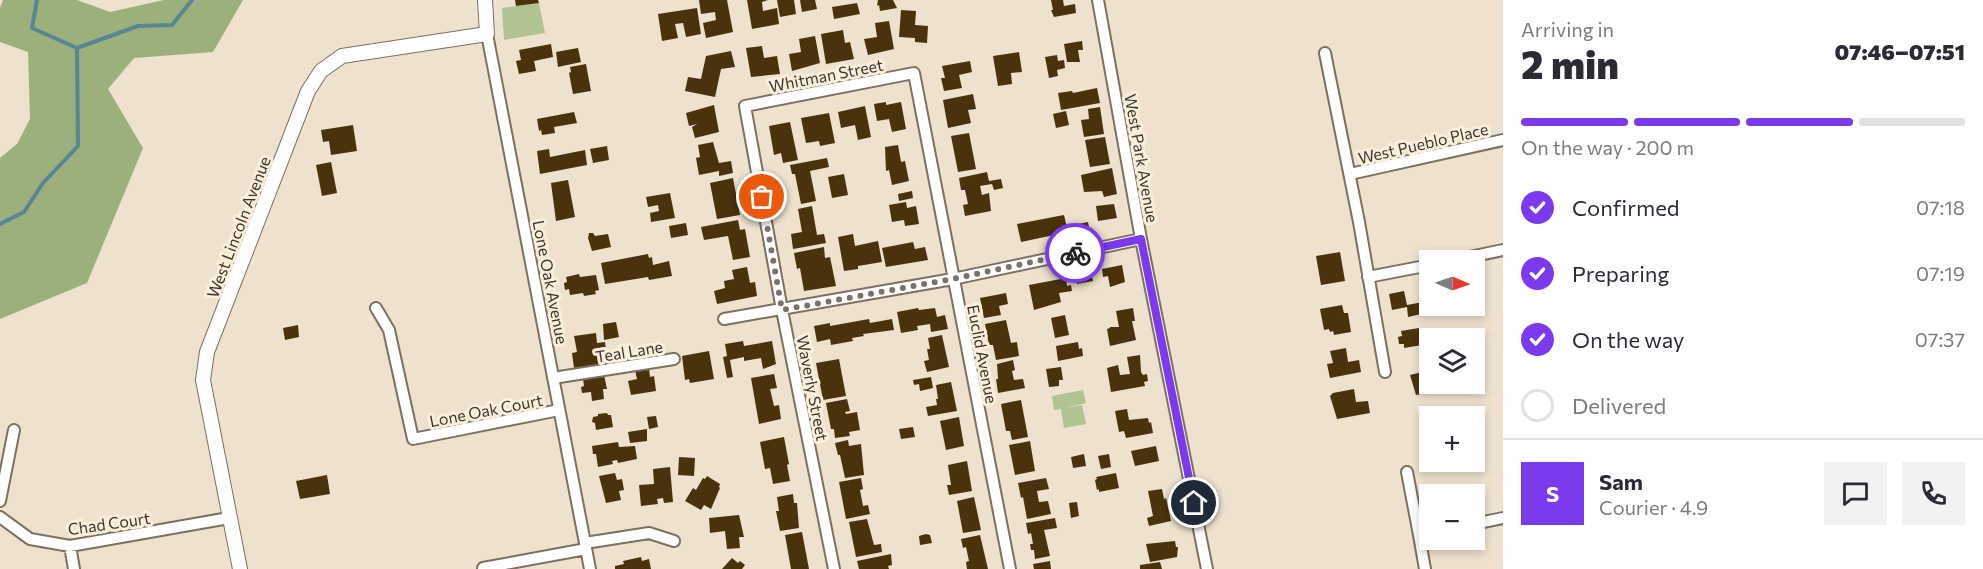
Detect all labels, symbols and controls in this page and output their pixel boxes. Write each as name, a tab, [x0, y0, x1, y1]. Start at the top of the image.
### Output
text: Arriving in	[1521, 17, 1614, 41]
text: 07:46–07:51	[1835, 38, 1965, 65]
text: 2 min	[1521, 39, 1619, 87]
street label: Whitman Street	[767, 55, 885, 95]
street label: West Park Avenue	[1121, 92, 1163, 224]
street label: West Pueblo Place	[1356, 119, 1490, 167]
text: On the way · 200 m	[1521, 135, 1694, 159]
street label: West Lincoln Avenue	[202, 154, 274, 300]
pin	[736, 171, 787, 222]
icon: bag	[745, 180, 778, 213]
icon: check	[1521, 191, 1554, 224]
text: Confirmed	[1572, 194, 1679, 221]
text: 07:18	[1916, 195, 1965, 219]
street label: Lone Oak Avenue	[530, 218, 572, 346]
courier	[1045, 223, 1105, 283]
icon: bike	[1059, 237, 1092, 270]
north arrow	[1419, 250, 1485, 316]
map controls	[1419, 250, 1485, 550]
icon: check	[1521, 257, 1554, 290]
text: Preparing	[1572, 260, 1669, 287]
text: 07:19	[1916, 261, 1965, 285]
street label: Euclid Avenue	[964, 303, 1002, 405]
icon: check	[1521, 323, 1554, 356]
text: On the way	[1572, 326, 1684, 353]
text: 07:37	[1915, 327, 1965, 351]
button: layers	[1419, 328, 1485, 394]
street label: Waverly Street	[793, 334, 833, 443]
street label: Teal Lane	[594, 336, 664, 366]
street label: Lone Oak Court	[428, 390, 545, 430]
text: Delivered	[1572, 392, 1666, 419]
button: +	[1419, 406, 1485, 472]
button: chat	[1824, 462, 1887, 525]
button: phone	[1902, 462, 1965, 525]
text: Sam	[1599, 468, 1643, 495]
pin	[1168, 477, 1219, 528]
text: S	[1546, 480, 1559, 507]
button: −	[1419, 484, 1485, 550]
icon: home	[1177, 486, 1210, 519]
text: Courier · 4.9	[1599, 495, 1708, 519]
street label: Chad Court	[66, 508, 152, 538]

